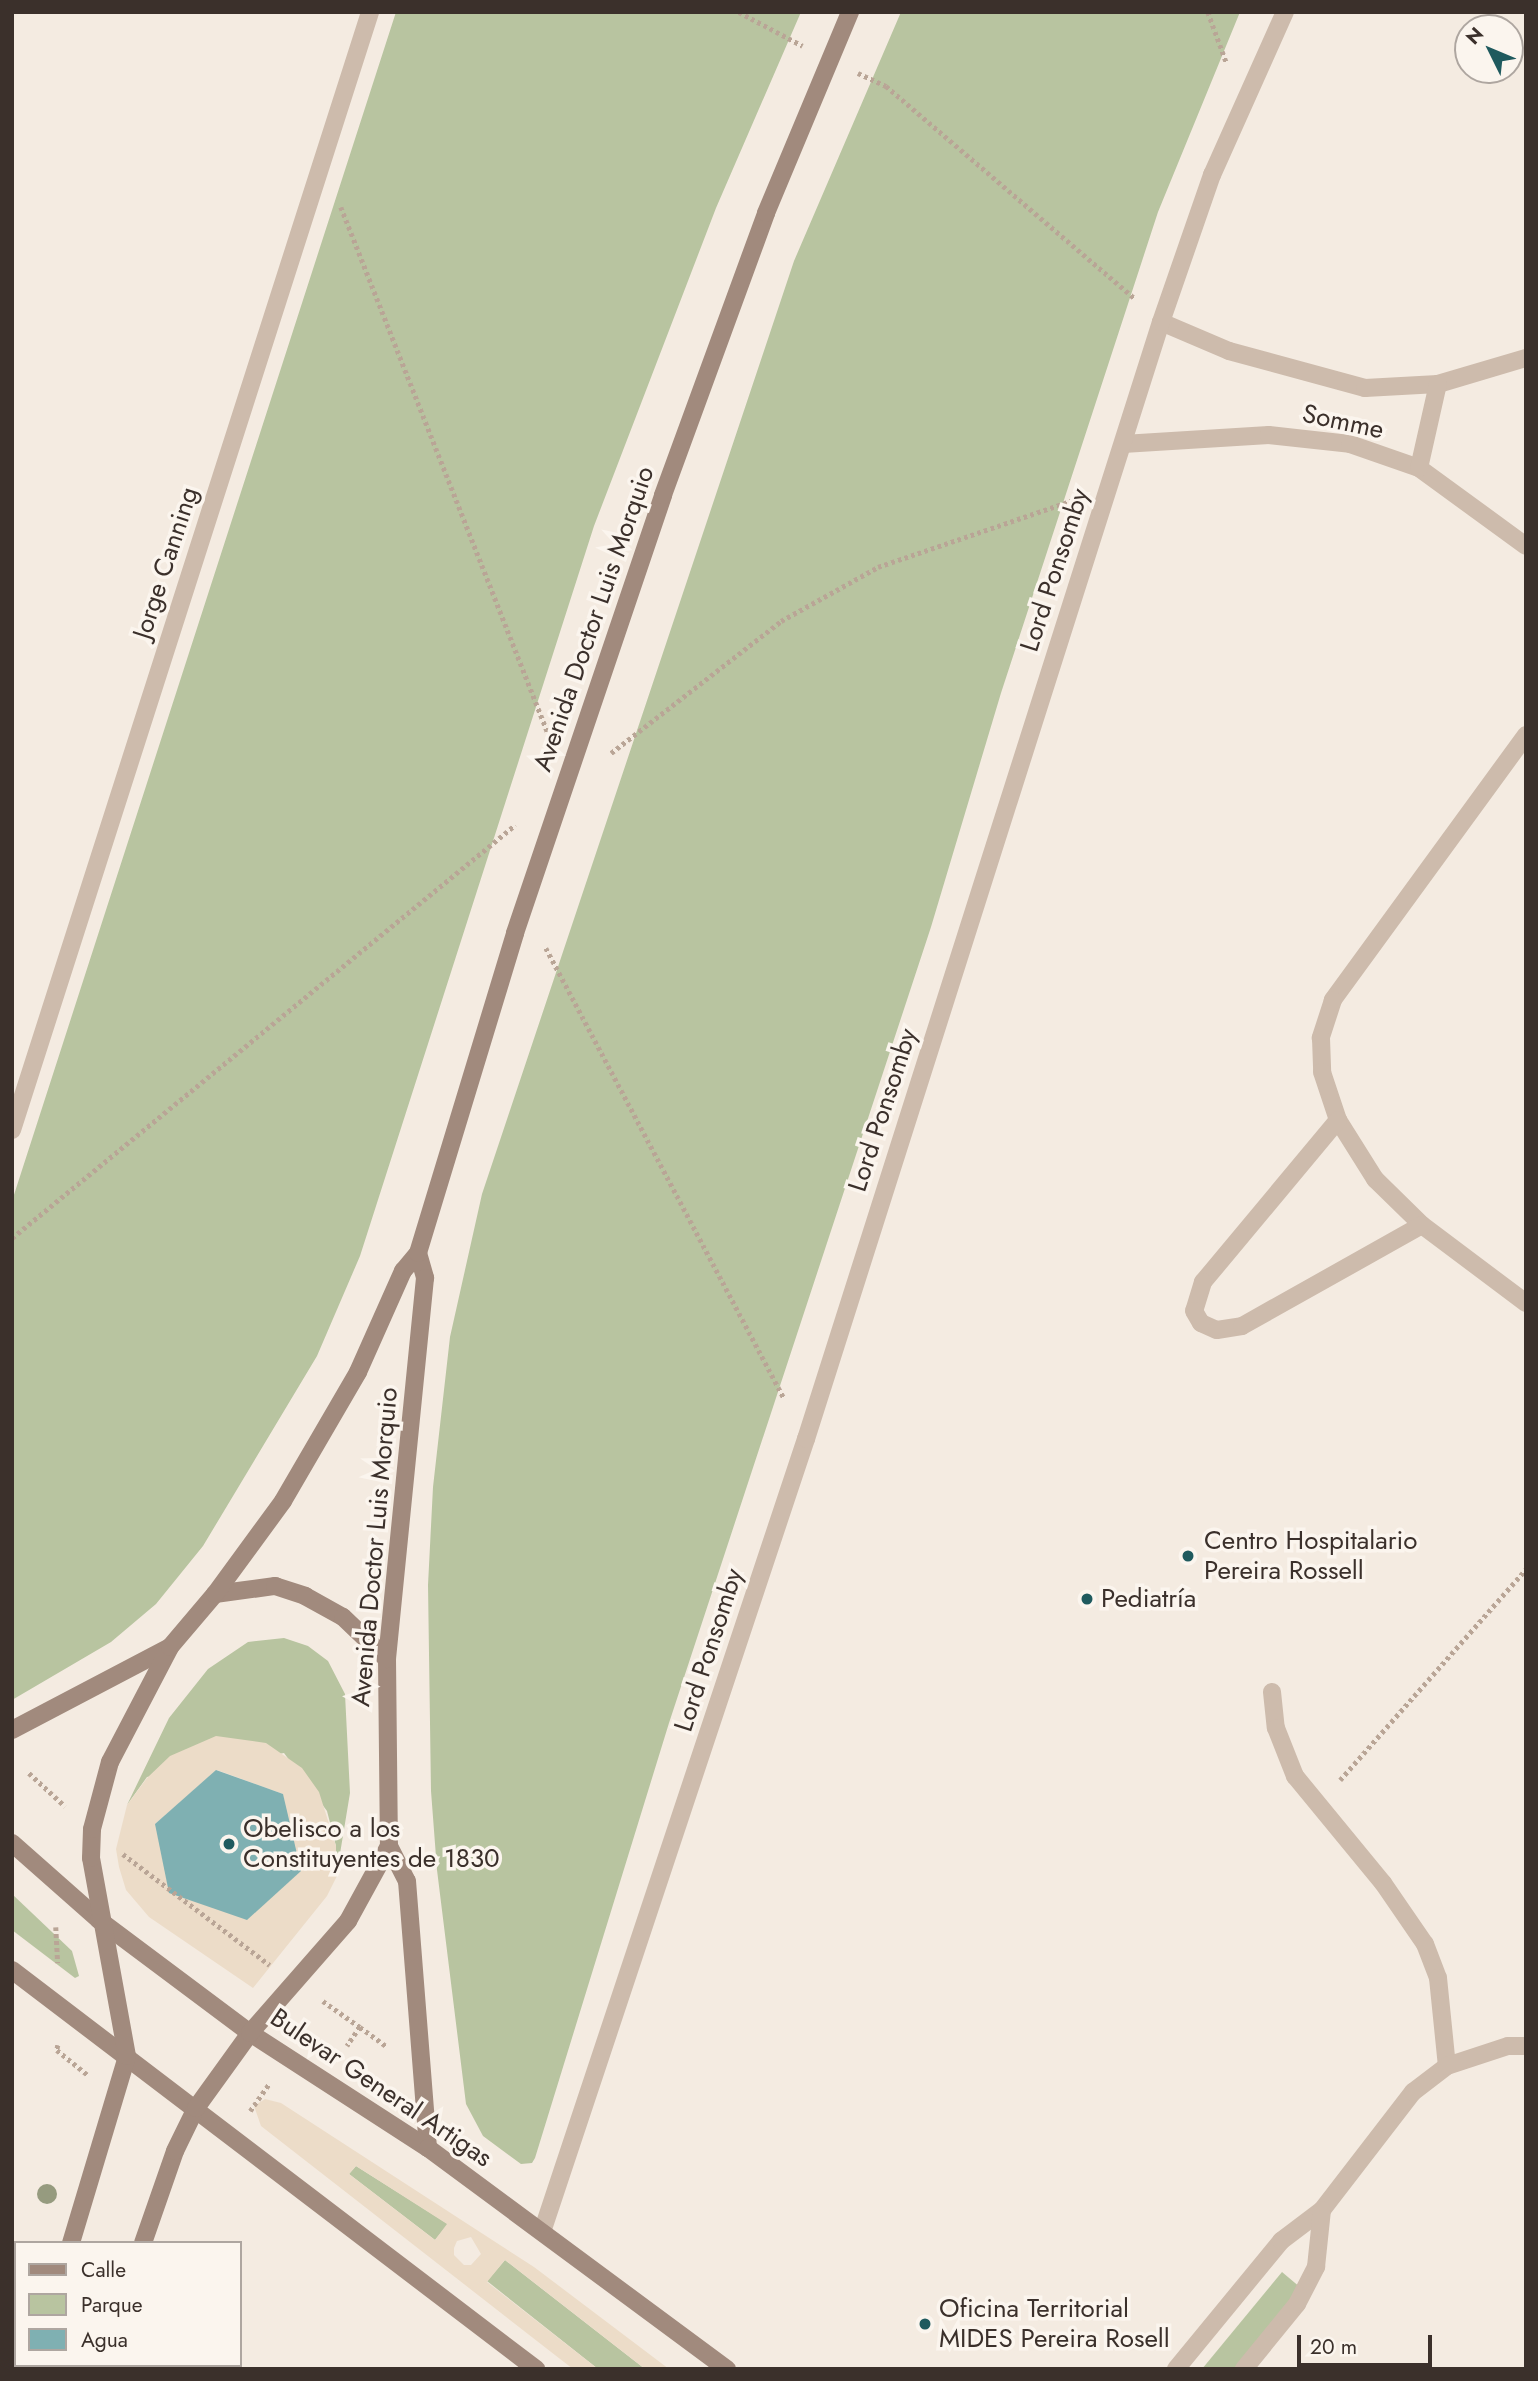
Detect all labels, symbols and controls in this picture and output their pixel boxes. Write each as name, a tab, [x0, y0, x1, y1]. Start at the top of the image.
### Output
north arrow	[1454, 14, 1524, 84]
text: N	[1460, 21, 1490, 50]
street label: Somme	[1299, 398, 1387, 446]
street label: Avenida Doctor Luis Morquio	[527, 462, 661, 776]
street label: Jorge Canning	[127, 483, 205, 643]
street label: Lord Ponsomby	[1014, 485, 1096, 655]
street label: Lord Ponsomby	[842, 1025, 924, 1195]
street label: Avenida Doctor Luis Morquio	[345, 1386, 405, 1708]
place label: Centro Hospitalario Pereira Rossell	[1204, 1525, 1418, 1586]
marker: Centro Hospitalario Pereira Rossell	[1178, 1546, 1198, 1566]
street label: Lord Ponsomby	[668, 1565, 750, 1735]
place label: Pediatría	[1101, 1583, 1196, 1615]
marker: Pediatría	[1079, 1591, 1095, 1607]
place label: Obelisco a los Constituyentes de 1830	[243, 1813, 500, 1874]
marker: Obelisco a los Constituyentes de 1830	[221, 1836, 237, 1852]
street label: Bulevar General Artigas	[264, 2002, 498, 2174]
legend	[14, 2241, 242, 2367]
text: Calle	[81, 2255, 126, 2285]
text: Parque	[81, 2290, 143, 2320]
place label: Oficina Territorial MIDES Pereira Rosell	[939, 2293, 1170, 2354]
marker: Oficina Territorial MIDES Pereira Rosell	[917, 2316, 933, 2332]
scale bar	[1300, 2322, 1435, 2366]
text: Agua	[81, 2325, 128, 2355]
text: 20 m	[1310, 2332, 1357, 2362]

